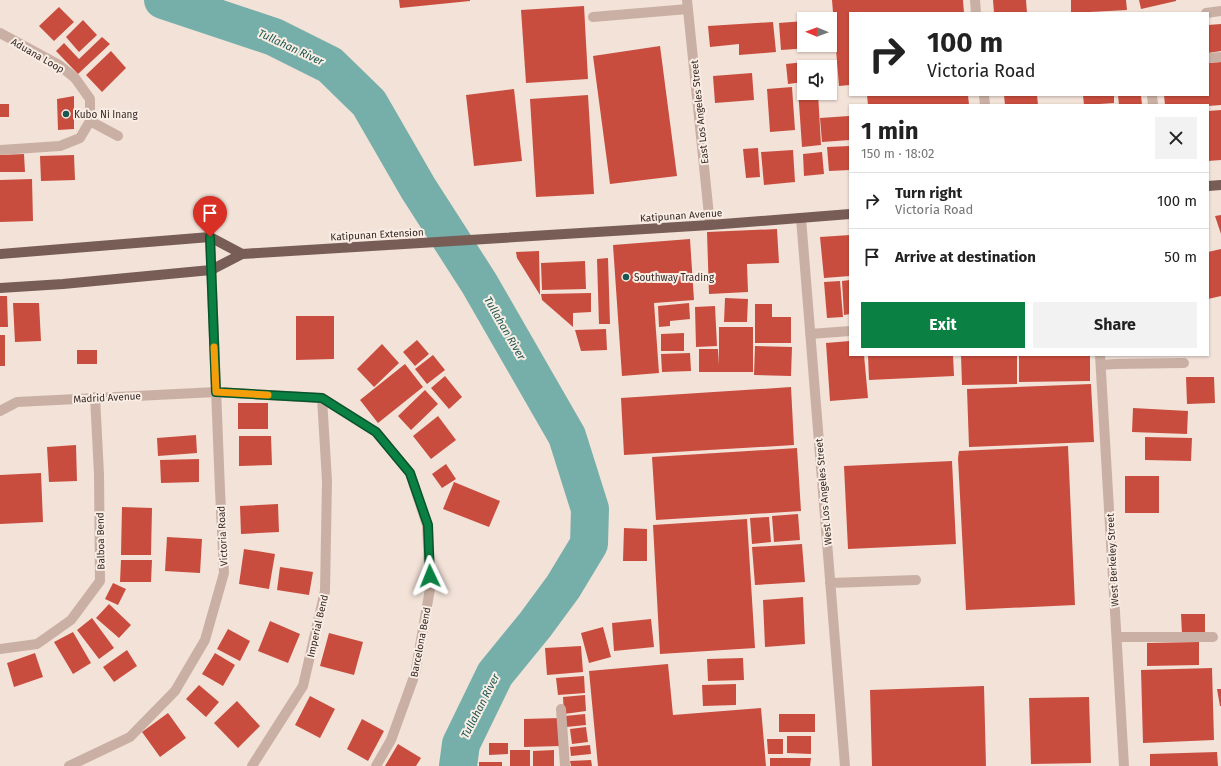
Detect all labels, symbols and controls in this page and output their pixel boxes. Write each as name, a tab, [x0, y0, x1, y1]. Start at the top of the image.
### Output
north arrow	[797, 12, 837, 52]
map controls	[797, 12, 837, 100]
text: 100 m	[927, 26, 1003, 59]
water label: Tullahan River	[256, 27, 326, 69]
icon: right	[861, 28, 913, 80]
street label: Aduana Loop	[9, 36, 66, 76]
street label: East Los Angeles Street	[689, 59, 711, 164]
button: sound	[797, 60, 837, 100]
text: Victoria Road	[927, 60, 1036, 82]
marker: Kubo Ni Inang	[61, 109, 71, 119]
place label: Kubo Ni Inang	[74, 109, 138, 121]
text: 1 min	[861, 117, 919, 145]
button: close	[1155, 117, 1197, 159]
text: 150 m · 18:02	[861, 146, 934, 161]
text: Turn right	[895, 184, 962, 202]
icon: right	[861, 190, 883, 212]
text: 100 m	[1157, 192, 1197, 210]
pin	[193, 196, 227, 237]
icon: arrive	[199, 202, 221, 224]
text: Victoria Road	[895, 202, 973, 217]
street label: Katipunan Avenue	[640, 207, 723, 225]
street label: Katipunan Extension	[330, 227, 424, 243]
icon: arrive	[861, 246, 883, 268]
text: Arrive at destination	[895, 248, 1036, 266]
text: 50 m	[1164, 248, 1197, 266]
marker: Southway Trading	[621, 272, 631, 282]
place label: Southway Trading	[634, 272, 715, 284]
water label: Tullahan River	[481, 294, 528, 363]
button: Exit	[861, 302, 1025, 348]
button: Share	[1033, 302, 1197, 348]
street label: Madrid Avenue	[73, 390, 141, 406]
street label: West Los Angeles Street	[813, 438, 835, 546]
street label: Victoria Road	[215, 506, 231, 566]
street label: Balboa Bend	[94, 512, 108, 570]
street label: West Berkeley Street	[1105, 513, 1121, 607]
position arrow	[409, 555, 451, 597]
street label: Imperial Bend	[305, 594, 331, 659]
street label: Barcelona Bend	[408, 606, 434, 678]
water label: Tullahan River	[459, 671, 503, 741]

